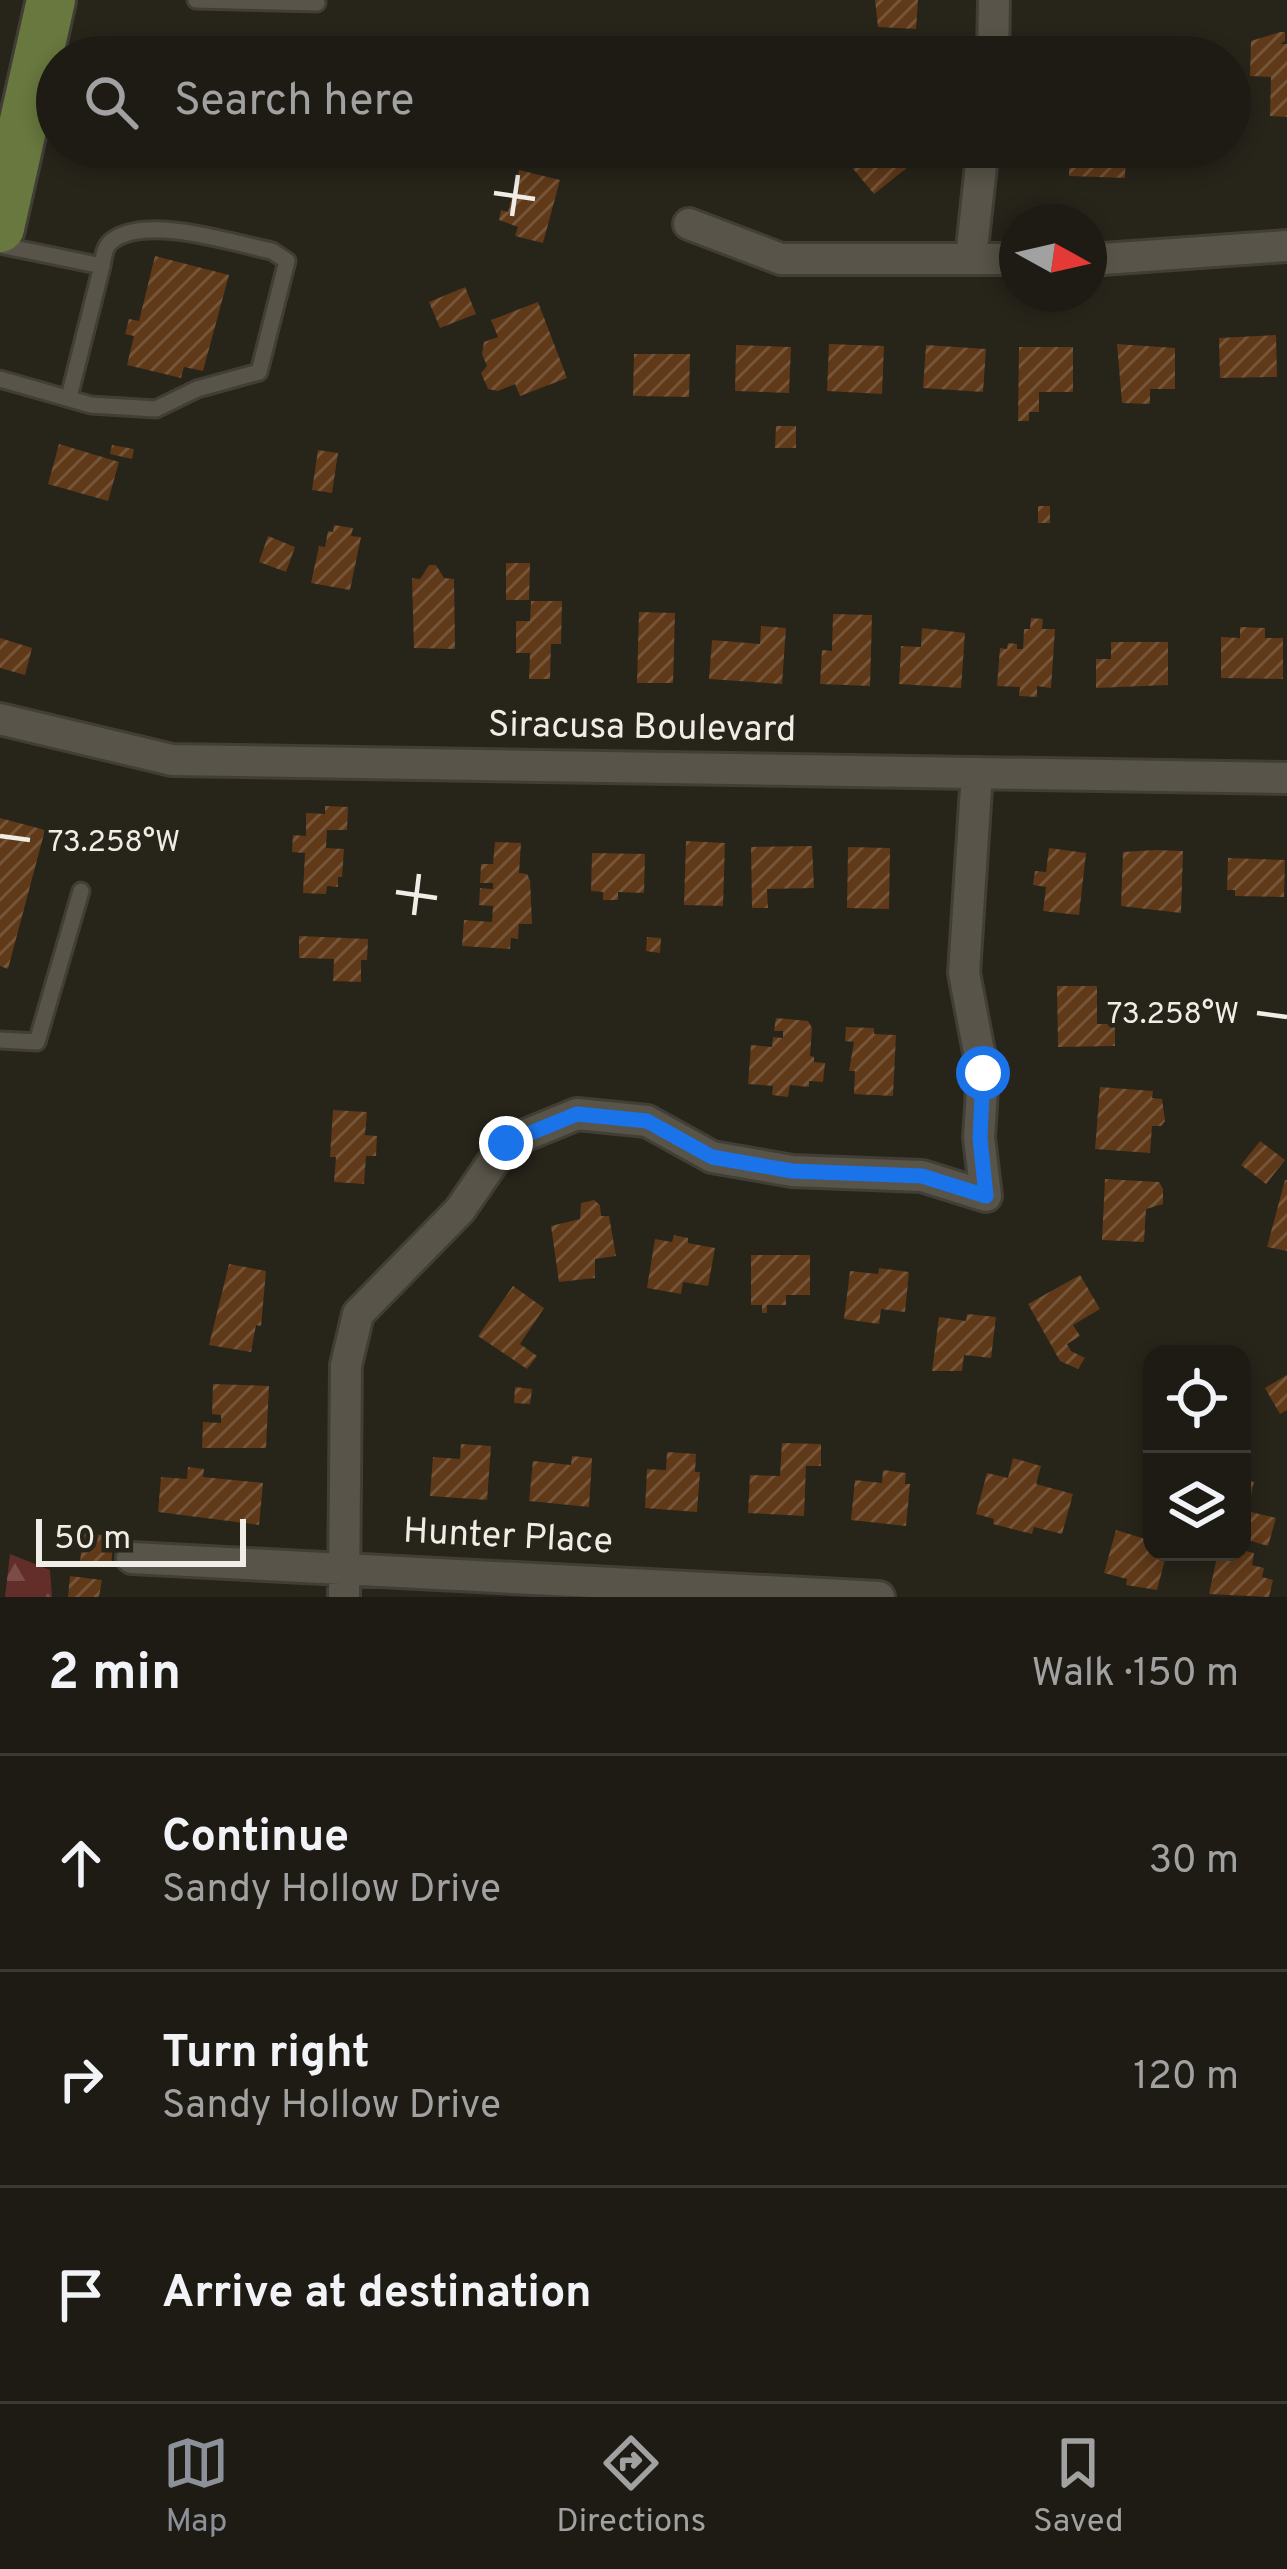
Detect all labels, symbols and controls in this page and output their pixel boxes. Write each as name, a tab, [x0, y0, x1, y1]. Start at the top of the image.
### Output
search box	[36, 36, 1251, 168]
icon: search	[78, 69, 144, 135]
text: Search here	[174, 74, 414, 131]
north arrow	[999, 204, 1107, 312]
street label: Siracusa Boulevard	[488, 703, 796, 755]
text: 73.258°W	[48, 825, 180, 862]
text: 73.258°W	[1107, 997, 1239, 1034]
route start	[956, 1046, 1010, 1100]
route end	[479, 1116, 533, 1170]
map controls	[1143, 1345, 1251, 1561]
button: locate	[1143, 1345, 1251, 1453]
button: layers	[1143, 1453, 1251, 1561]
street label: Hunter Place	[402, 1510, 614, 1566]
scale bar	[36, 1513, 246, 1566]
text: 50 m	[54, 1519, 131, 1561]
text: 2 min	[48, 1643, 181, 1708]
text: Walk · 150 m	[1032, 1651, 1239, 1700]
text: Continue	[162, 1810, 349, 1867]
icon: ahead	[48, 1830, 114, 1896]
text: 30 m	[1149, 1838, 1239, 1887]
text: Sandy Hollow Drive	[162, 1867, 501, 1916]
text: Turn right	[162, 2026, 370, 2083]
icon: right	[48, 2046, 114, 2112]
text: 120 m	[1133, 2054, 1239, 2103]
text: Sandy Hollow Drive	[162, 2083, 501, 2132]
icon: arrive	[48, 2262, 114, 2328]
text: Arrive at destination	[162, 2266, 592, 2323]
tab: Map	[163, 2430, 229, 2544]
tab: Directions	[556, 2430, 706, 2544]
tab: Saved	[1033, 2430, 1124, 2544]

